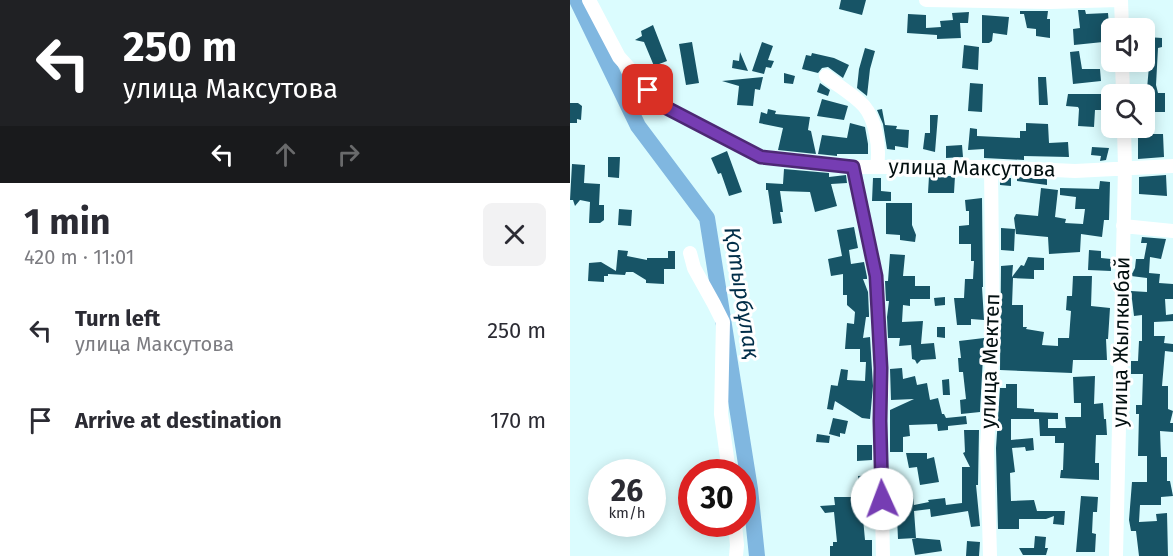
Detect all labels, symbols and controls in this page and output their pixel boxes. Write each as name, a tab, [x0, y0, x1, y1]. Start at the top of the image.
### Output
map controls	[1101, 18, 1155, 138]
button: sound	[1101, 18, 1155, 72]
text: 250 m	[123, 22, 237, 72]
icon: left	[24, 24, 102, 102]
pin	[622, 64, 673, 115]
text: улица Максутова	[123, 73, 338, 105]
icon: arrive	[631, 73, 664, 106]
button: search	[1101, 84, 1155, 138]
icon: left	[206, 138, 239, 171]
icon: ahead	[269, 138, 302, 171]
icon: right	[332, 138, 365, 171]
street label: улица Максутова	[888, 154, 1056, 182]
text: 1 min	[24, 200, 111, 244]
button: close	[483, 203, 546, 266]
water label: Қотырбұлақ	[718, 225, 766, 361]
text: 420 m · 11:01	[24, 245, 134, 269]
street label: улица Жылкыбай	[1107, 256, 1135, 428]
street label: улица Мектеп	[975, 293, 1005, 429]
text: Turn left	[75, 305, 160, 332]
icon: left	[24, 314, 57, 347]
text: 250 m	[487, 317, 546, 344]
text: улица Максутова	[75, 332, 234, 356]
icon: arrive	[24, 404, 57, 437]
text: Arrive at destination	[75, 407, 282, 434]
text: 170 m	[490, 407, 546, 434]
speed limit sign: 30	[678, 459, 756, 537]
position arrow	[850, 467, 914, 531]
text: 26	[611, 473, 643, 509]
text: km/h	[608, 504, 646, 522]

